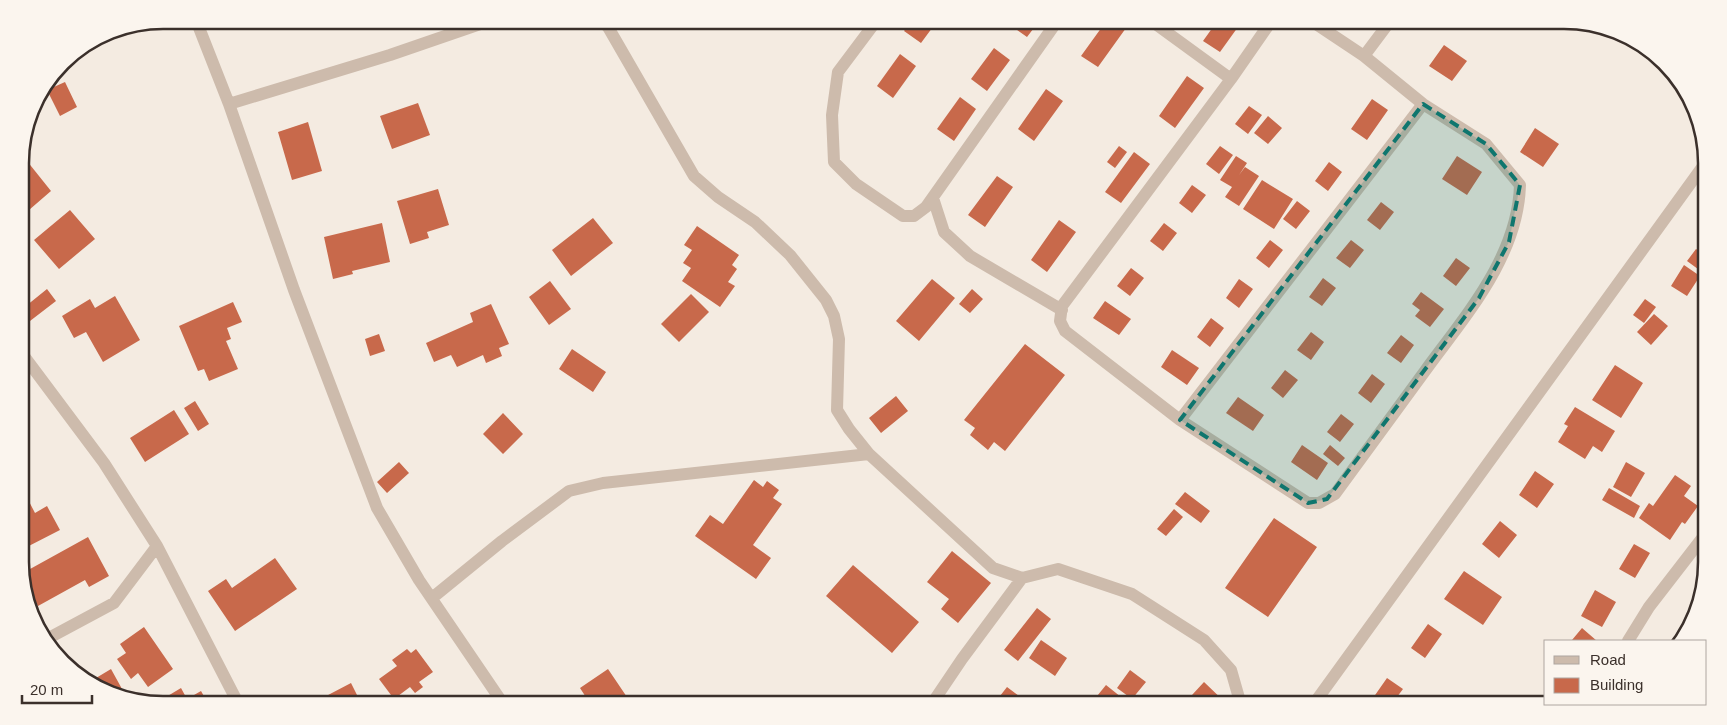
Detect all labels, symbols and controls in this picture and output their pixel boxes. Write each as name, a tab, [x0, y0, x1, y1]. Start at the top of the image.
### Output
legend	[1544, 640, 1707, 705]
text: Road	[1590, 651, 1626, 668]
scale bar	[22, 672, 92, 704]
text: Building	[1590, 676, 1643, 693]
text: 20 m	[30, 681, 63, 698]

